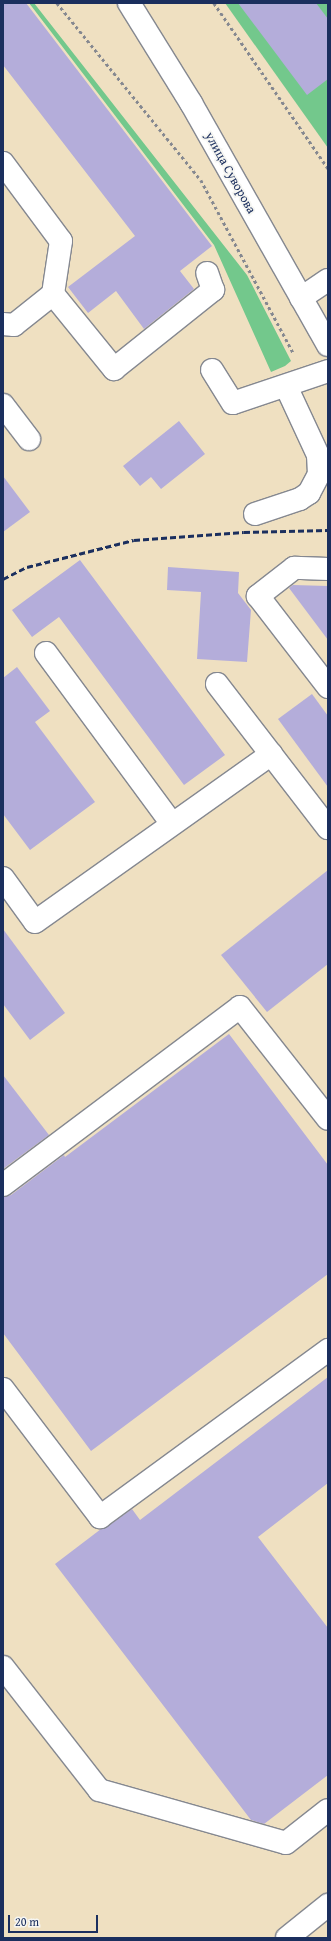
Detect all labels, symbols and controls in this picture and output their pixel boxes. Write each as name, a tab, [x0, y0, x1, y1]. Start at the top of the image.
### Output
street label: улица Суворова	[201, 130, 259, 216]
scale bar	[10, 1907, 100, 1933]
text: 20 m	[15, 1913, 39, 1930]

